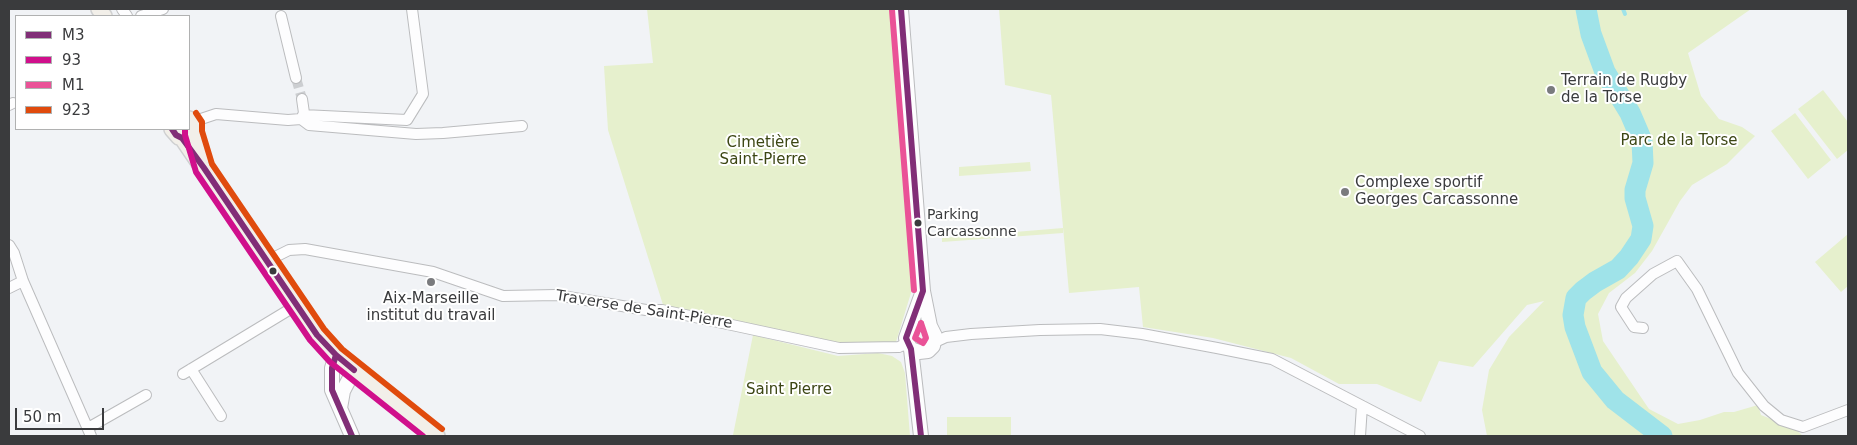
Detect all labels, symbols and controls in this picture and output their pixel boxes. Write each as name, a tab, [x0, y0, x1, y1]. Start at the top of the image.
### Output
legend	[15, 15, 190, 130]
text: M3	[62, 26, 85, 44]
text: 93	[62, 51, 81, 69]
place label: Terrain de Rugby de la Torse	[1561, 72, 1687, 107]
text: M1	[62, 76, 85, 94]
marker: Terrain de Rugby de la Torse	[1545, 84, 1557, 96]
text: 923	[62, 101, 91, 119]
park label: Parc de la Torse	[1620, 132, 1738, 150]
park label: Cimetière Saint-Pierre	[720, 134, 806, 169]
place label: Complexe sportif Georges Carcassonne	[1355, 174, 1518, 209]
marker: Complexe sportif Georges Carcassonne	[1339, 186, 1351, 198]
place label: Parking Carcassonne	[927, 207, 1017, 240]
marker: Parking Carcassonne	[913, 218, 923, 228]
unlabelled marker	[268, 266, 278, 276]
marker: Aix-Marseille institut du travail	[425, 276, 437, 288]
street label: Traverse de Saint-Pierre	[554, 287, 734, 333]
place label: Aix-Marseille institut du travail	[366, 290, 496, 325]
park label: Saint Pierre	[746, 381, 832, 399]
scale bar	[18, 398, 106, 430]
text: 50 m	[23, 408, 61, 426]

